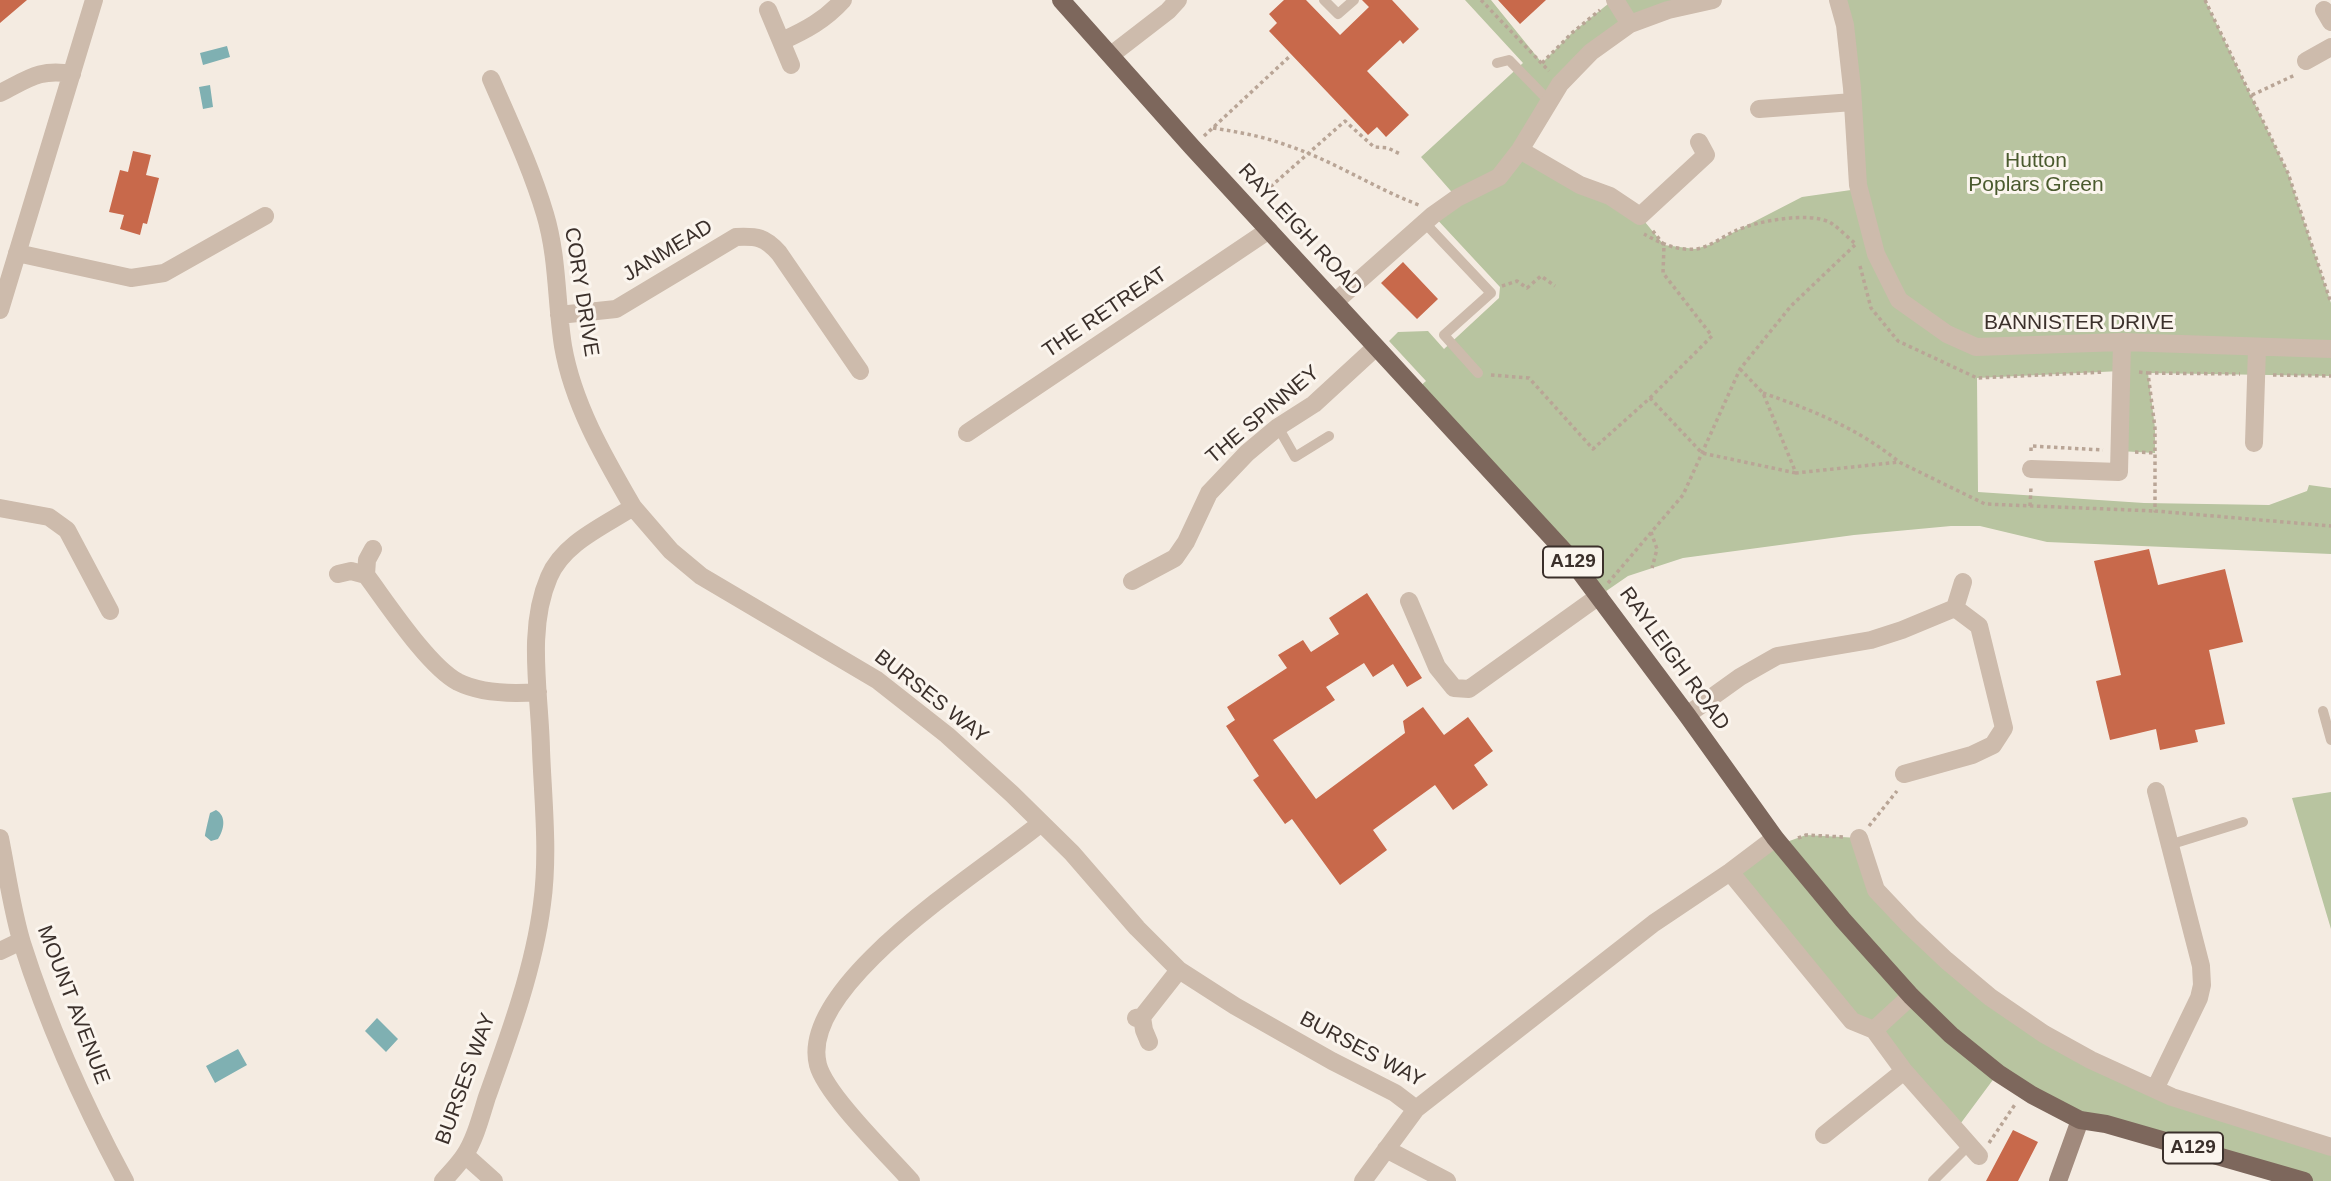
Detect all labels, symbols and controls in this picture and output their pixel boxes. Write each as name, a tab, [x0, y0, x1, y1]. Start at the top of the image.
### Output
park label: Hutton Poplars Green	[1968, 148, 2104, 198]
street label: RAYLEIGH ROAD	[1232, 159, 1368, 301]
street label: JANMEAD	[619, 214, 717, 288]
street label: CORY DRIVE	[558, 226, 604, 358]
street label: THE RETREAT	[1038, 262, 1172, 364]
street label: BANNISTER DRIVE	[1984, 310, 2174, 336]
street label: THE SPINNEY	[1201, 360, 1325, 470]
road number: A129	[1543, 547, 1603, 578]
street label: RAYLEIGH ROAD	[1614, 582, 1734, 736]
street label: BURSES WAY	[869, 645, 993, 749]
street label: MOUNT AVENUE	[31, 922, 115, 1088]
street label: BURSES WAY	[1295, 1007, 1429, 1093]
street label: BURSES WAY	[431, 1010, 501, 1148]
road number: A129	[2163, 1132, 2223, 1164]

